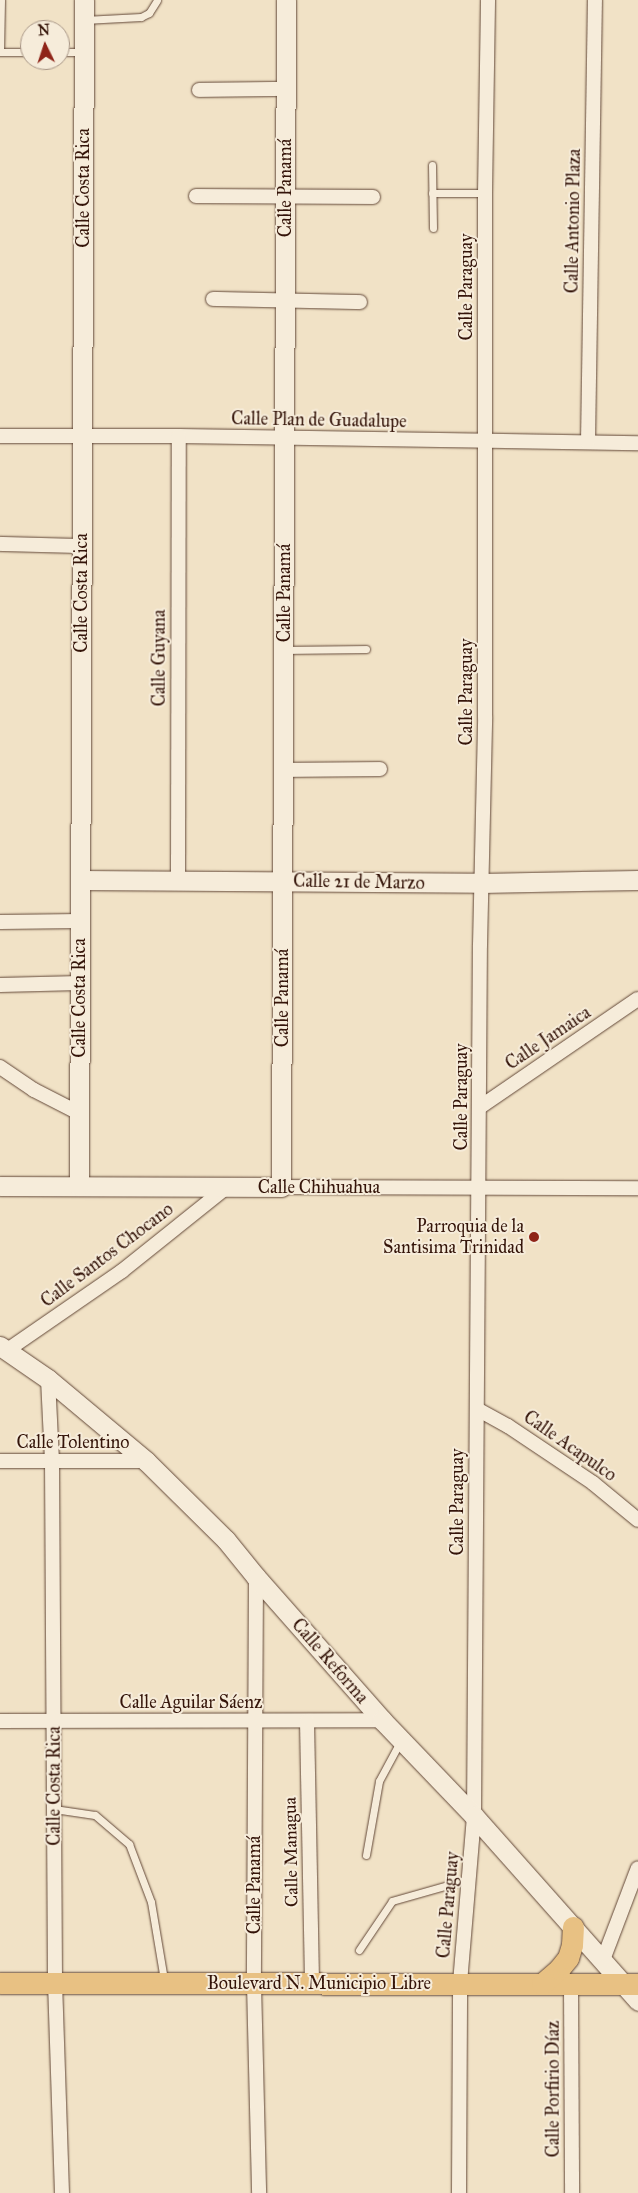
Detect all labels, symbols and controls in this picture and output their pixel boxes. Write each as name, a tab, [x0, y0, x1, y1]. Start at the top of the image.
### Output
north arrow	[20, 20, 70, 70]
text: N	[37, 22, 51, 39]
street label: Calle Costa Rica	[72, 128, 94, 248]
street label: Calle Panamá	[274, 139, 296, 237]
street label: Calle Antonio Plaza	[561, 148, 585, 294]
street label: Calle Paraguay	[455, 234, 477, 340]
street label: Calle Plan de Guadalupe	[231, 408, 407, 432]
street label: Calle Costa Rica	[70, 533, 92, 653]
street label: Calle Panamá	[273, 544, 295, 642]
street label: Calle Guyana	[148, 610, 170, 706]
street label: Calle Paraguay	[455, 639, 477, 745]
street label: Calle 21 de Marzo	[293, 870, 425, 894]
street label: Calle Costa Rica	[68, 938, 90, 1058]
street label: Calle Panamá	[271, 949, 293, 1047]
street label: Calle Jamaica	[501, 1002, 595, 1074]
street label: Calle Paraguay	[450, 1044, 472, 1150]
street label: Calle Chihuahua	[258, 1176, 380, 1198]
street label: Calle Santos Chocano	[37, 1198, 177, 1312]
place label: Parroquia de la Santisima Trinidad	[383, 1216, 524, 1258]
marker: Parroquia de la Santisima Trinidad	[528, 1231, 540, 1243]
street label: Calle Acapulco	[519, 1406, 621, 1486]
street label: Calle Tolentino	[16, 1431, 130, 1453]
street label: Calle Paraguay	[446, 1449, 468, 1555]
street label: Calle Reforma	[287, 1614, 373, 1708]
street label: Calle Aguilar Sáenz	[120, 1691, 262, 1713]
street label: Calle Costa Rica	[43, 1726, 65, 1846]
street label: Calle Managua	[279, 1797, 303, 1907]
street label: Calle Panamá	[243, 1836, 265, 1934]
street label: Calle Paraguay	[433, 1851, 463, 1959]
street label: Boulevard N. Municipio Libre	[207, 1972, 431, 1994]
street label: Calle Porfirio Díaz	[542, 2021, 564, 2157]

